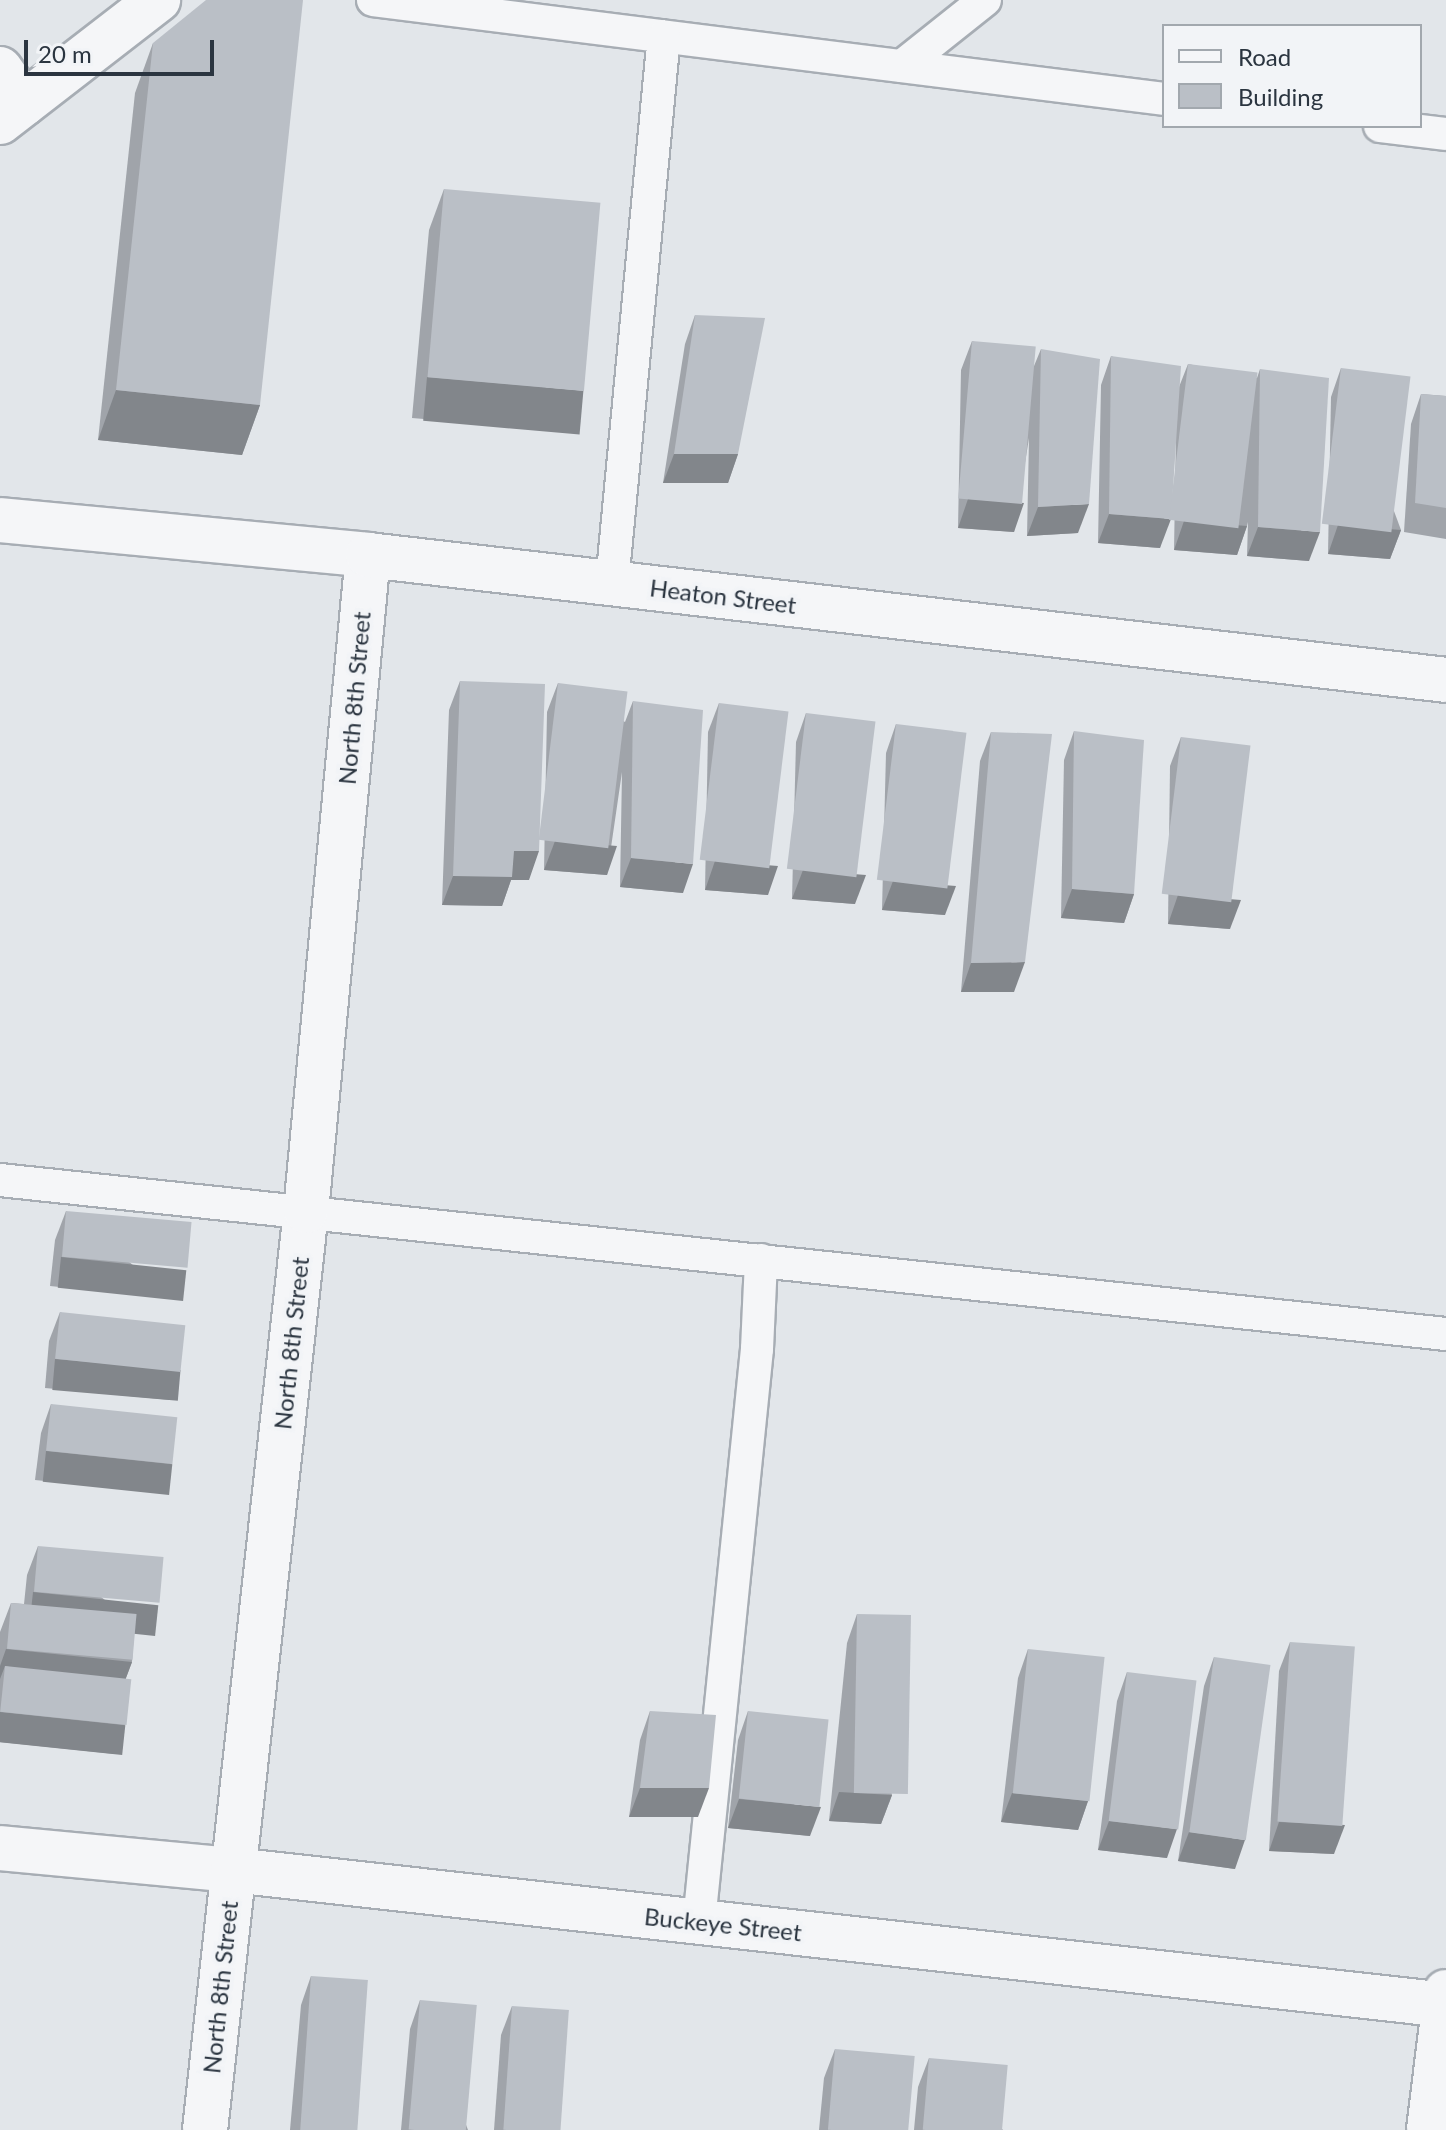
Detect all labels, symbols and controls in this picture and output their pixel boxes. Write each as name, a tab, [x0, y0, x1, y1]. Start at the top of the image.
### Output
scale bar	[28, 24, 218, 74]
legend	[1162, 24, 1422, 128]
text: 20 m	[38, 39, 92, 68]
text: Road	[1238, 42, 1291, 71]
text: Building	[1238, 82, 1323, 111]
street label: Heaton Street	[648, 573, 798, 619]
street label: North 8th Street	[332, 610, 376, 786]
street label: North 8th Street	[268, 1255, 314, 1431]
street label: North 8th Street	[197, 1899, 243, 2075]
street label: Buckeye Street	[643, 1901, 803, 1947]

